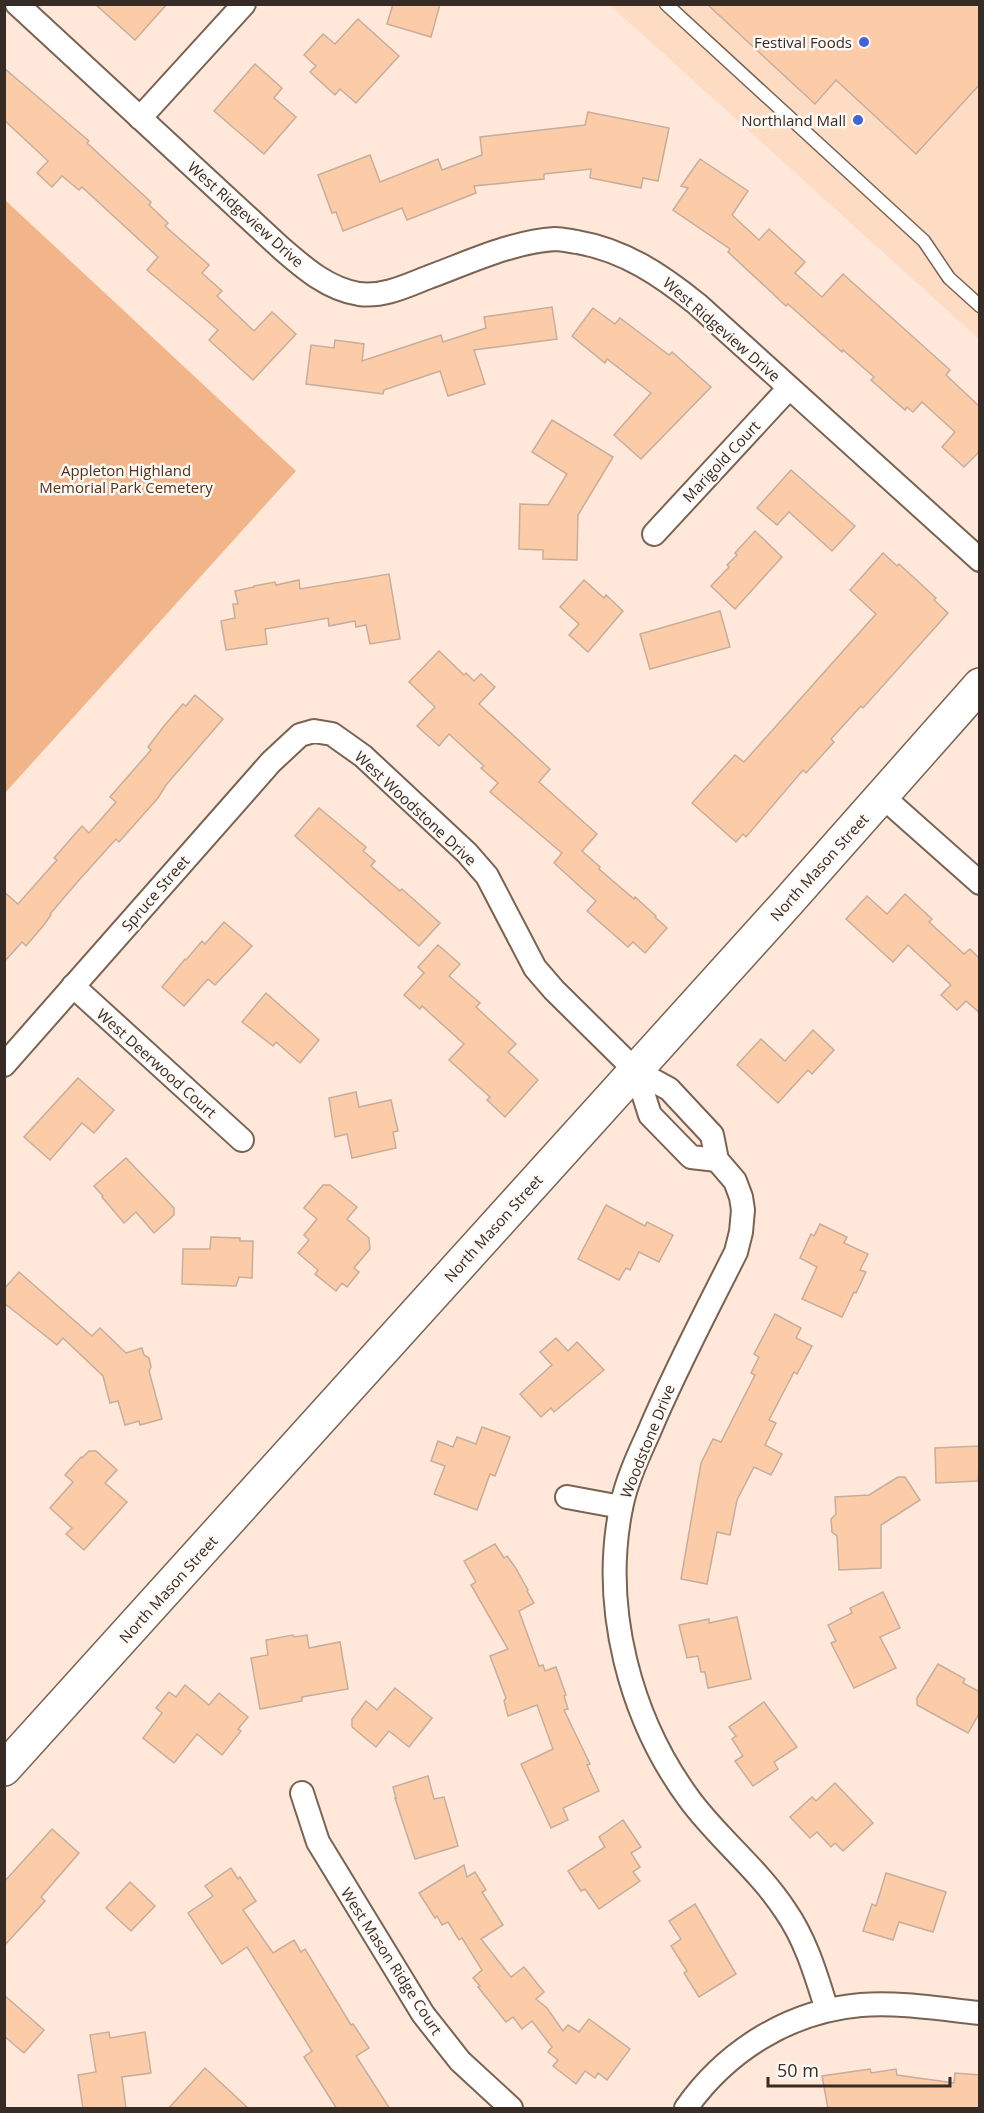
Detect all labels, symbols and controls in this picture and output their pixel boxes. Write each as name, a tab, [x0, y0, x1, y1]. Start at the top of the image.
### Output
place label: Festival Foods	[754, 32, 852, 52]
marker: Festival Foods	[857, 35, 871, 49]
place label: Northland Mall	[741, 110, 846, 130]
marker: Northland Mall	[851, 113, 865, 127]
street label: West Ridgeview Drive	[184, 157, 308, 271]
street label: West Ridgeview Drive	[659, 272, 785, 386]
street label: Marigold Court	[678, 416, 764, 506]
park label: Appleton Highland Memorial Park Cemetery	[39, 460, 213, 497]
street label: West Woodstone Drive	[351, 746, 481, 870]
street label: North Mason Street	[765, 809, 873, 925]
street label: Spruce Street	[117, 851, 193, 935]
street label: West Deerwood Court	[93, 1004, 221, 1122]
street label: North Mason Street	[439, 1170, 547, 1286]
street label: Woodstone Drive	[615, 1381, 679, 1501]
street label: North Mason Street	[114, 1531, 222, 1647]
street label: West Mason Ridge Court	[337, 1884, 447, 2038]
scale bar	[768, 2050, 950, 2088]
text: 50 m	[777, 2058, 819, 2082]

